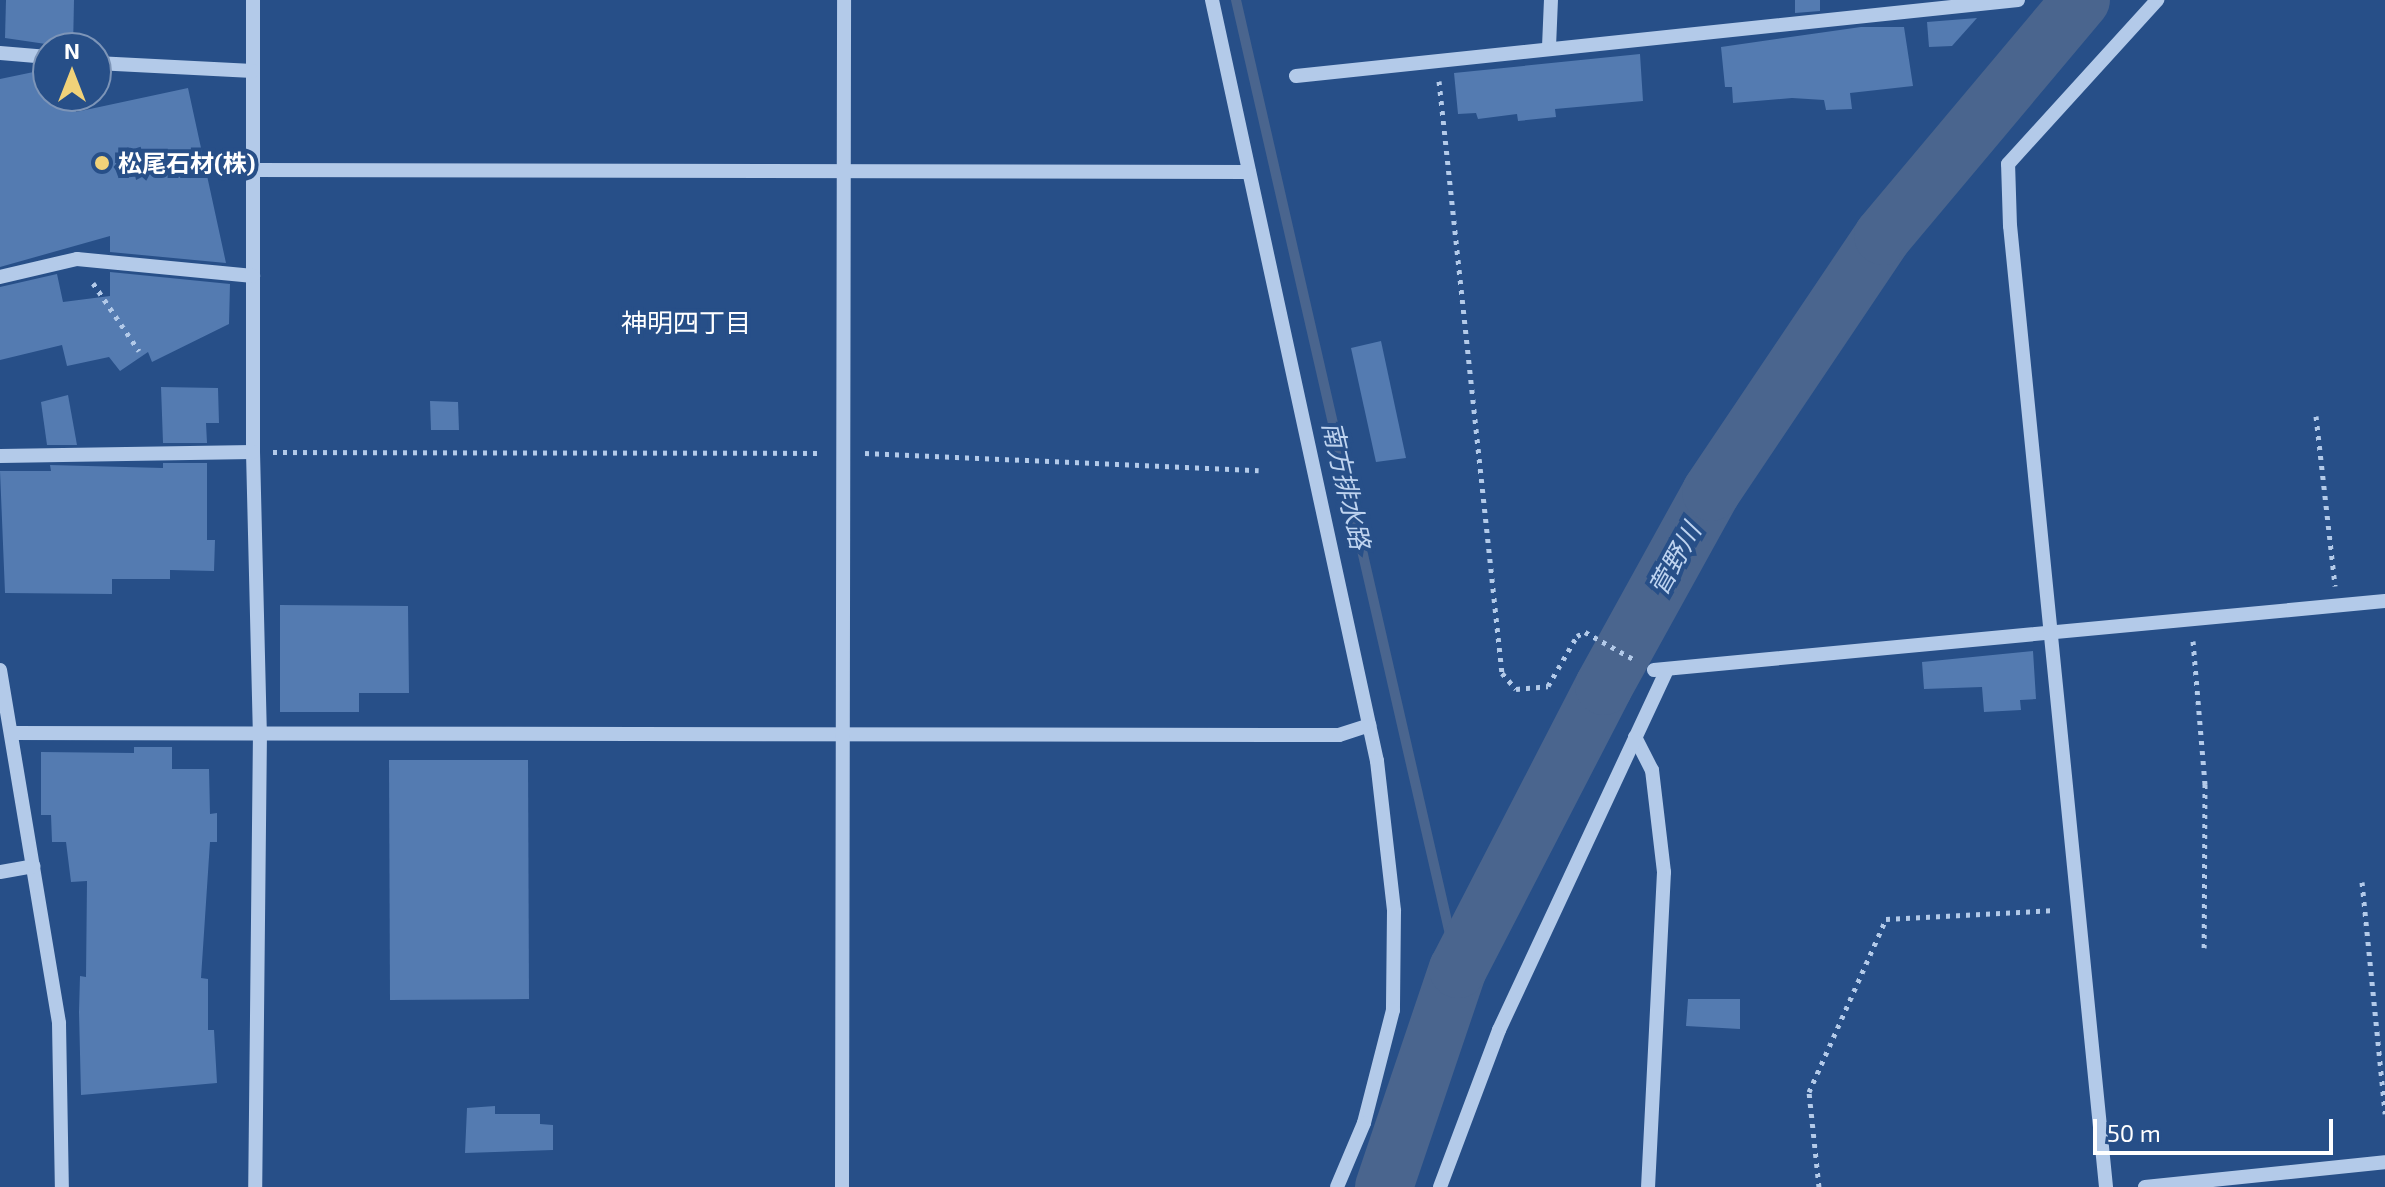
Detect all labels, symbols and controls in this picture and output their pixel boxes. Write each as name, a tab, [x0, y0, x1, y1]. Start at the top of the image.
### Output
north arrow	[32, 32, 112, 112]
text: N	[64, 37, 80, 63]
place label: 松尾石材(株)	[118, 149, 256, 177]
marker: 松尾石材(株)	[93, 154, 111, 172]
district label: 神明四丁目	[621, 306, 751, 338]
water label: 南方排水路	[1317, 418, 1377, 552]
water label: 菅野川	[1641, 517, 1707, 601]
scale bar	[2097, 1103, 2337, 1153]
text: 50 m	[2107, 1118, 2161, 1147]

